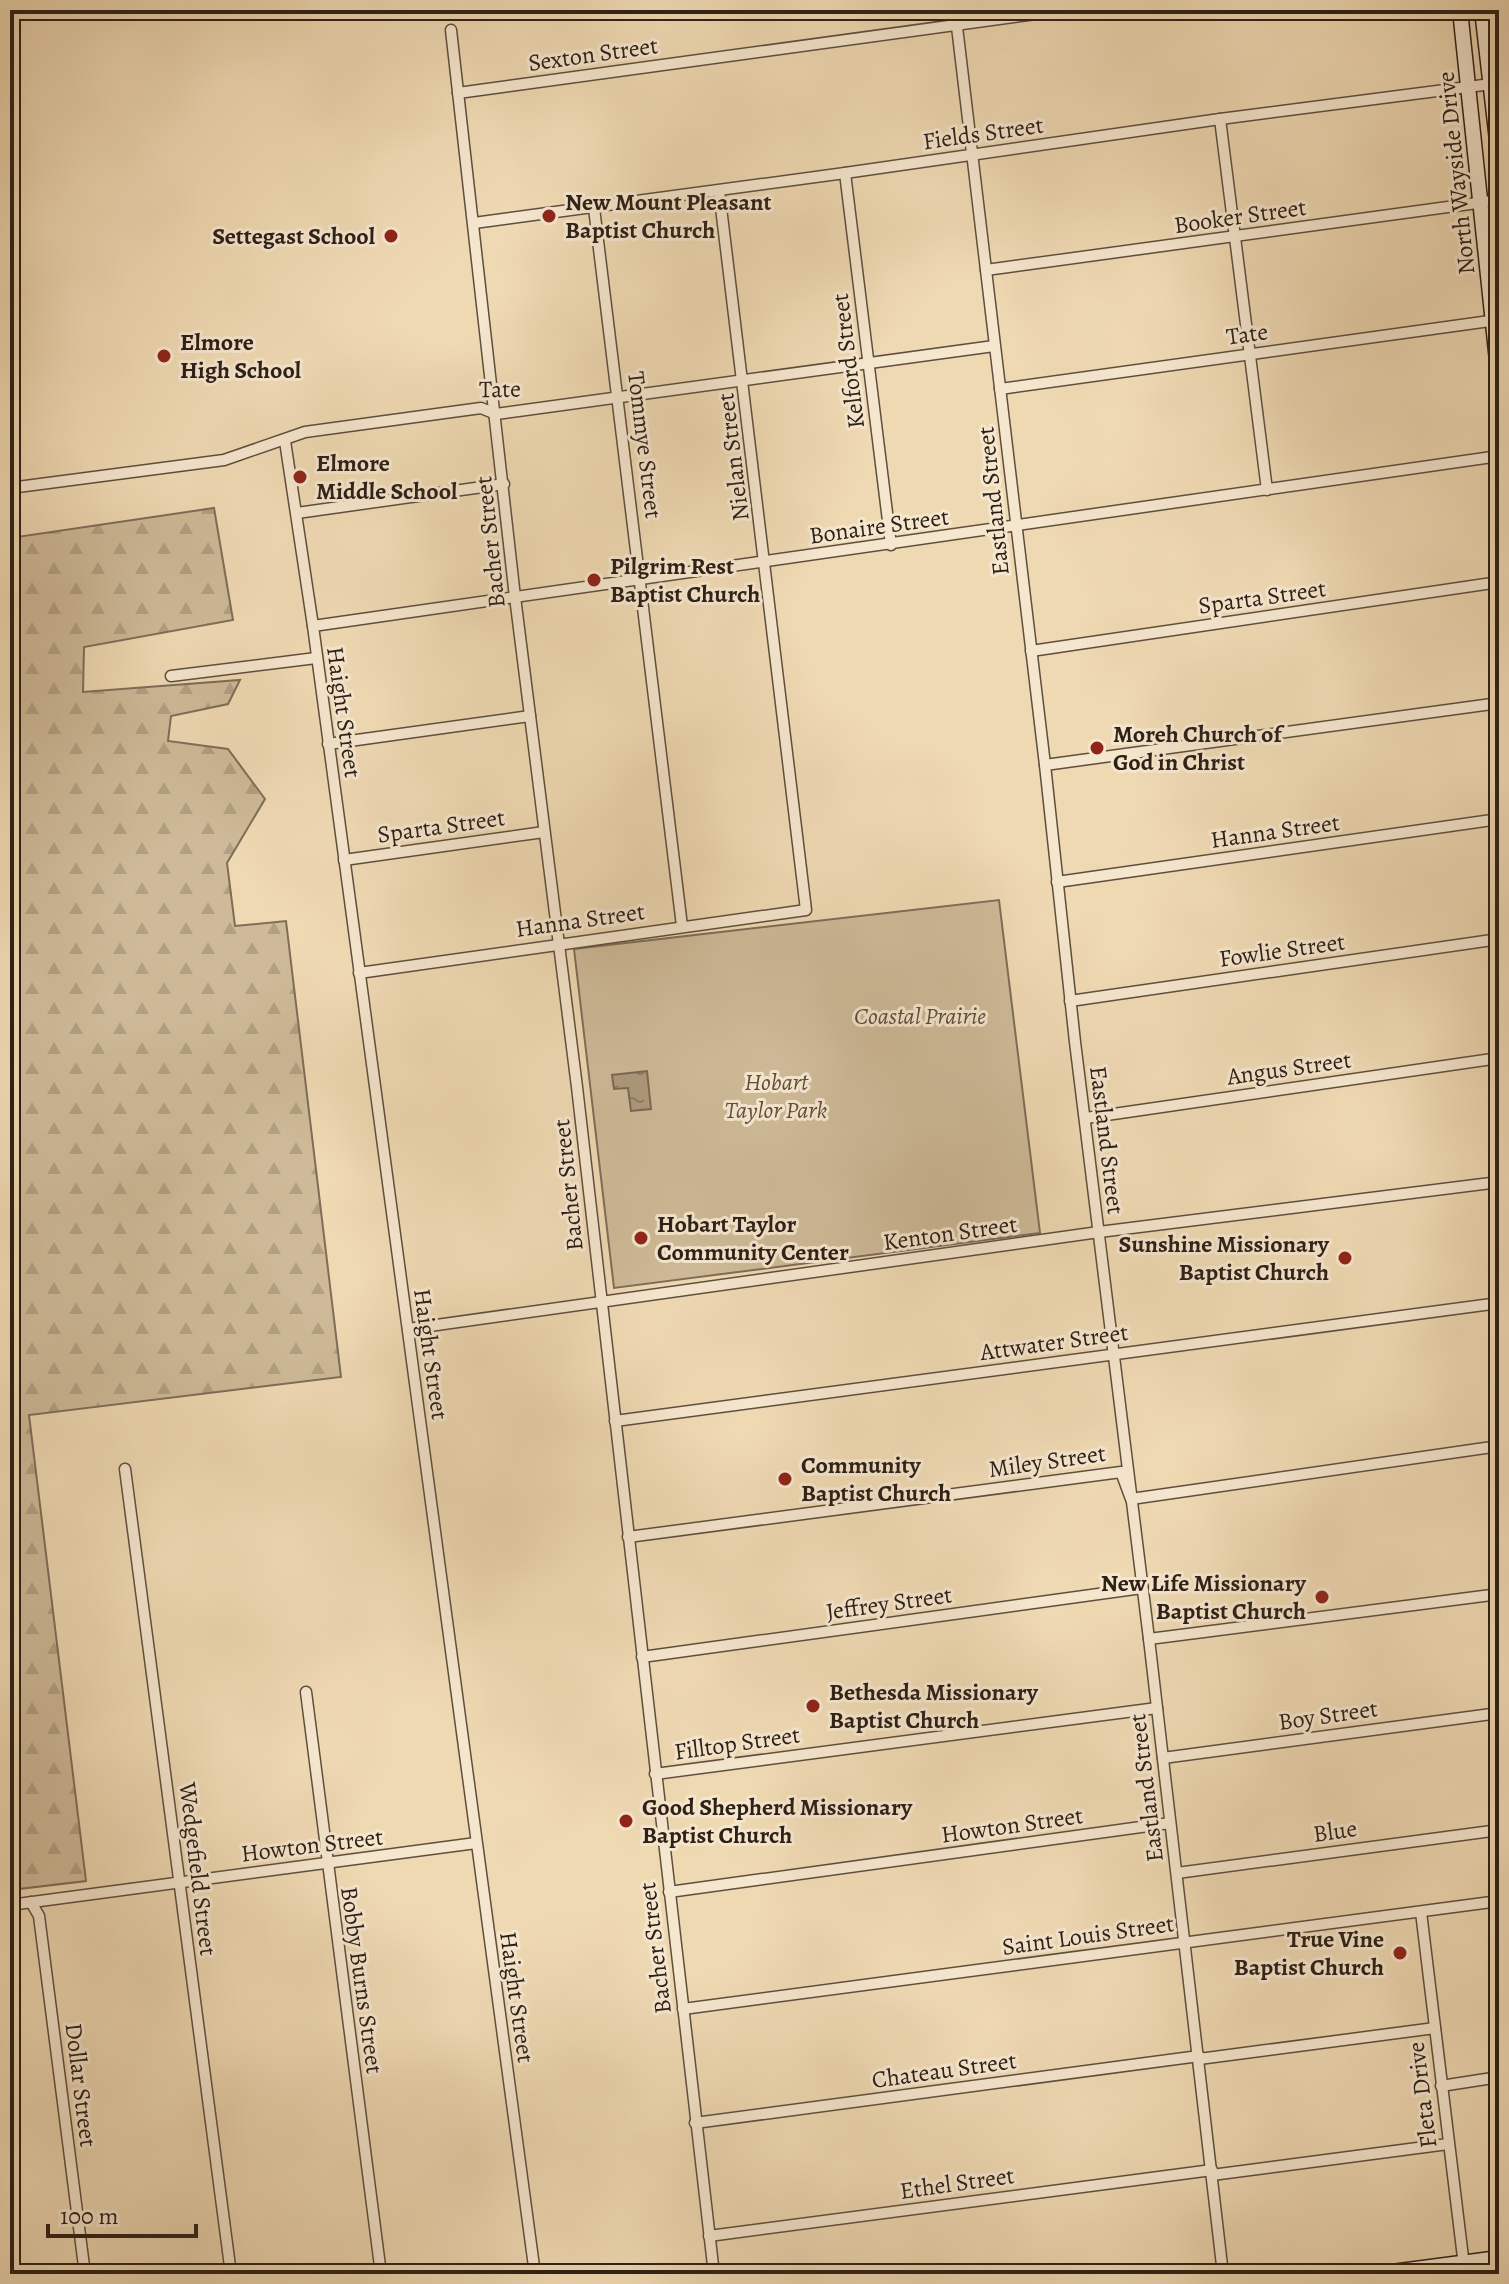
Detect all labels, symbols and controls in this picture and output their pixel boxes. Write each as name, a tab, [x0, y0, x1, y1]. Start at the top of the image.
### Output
street label: Sexton Street	[526, 29, 660, 79]
street label: North Wayside Drive	[1429, 70, 1483, 276]
street label: Fields Street	[921, 109, 1045, 157]
place label: New Mount Pleasant Baptist Church	[565, 186, 772, 246]
street label: Booker Street	[1172, 191, 1308, 241]
marker: New Mount Pleasant Baptist Church	[540, 207, 558, 225]
place label: Settegast School	[212, 220, 376, 252]
marker: Settegast School	[382, 227, 400, 245]
street label: Kelford Street	[824, 291, 872, 430]
street label: Tate	[1224, 315, 1270, 353]
place label: Elmore High School	[180, 326, 302, 386]
marker: Elmore High School	[155, 347, 173, 365]
street label: Tommye Street	[620, 370, 670, 520]
street label: Tate	[479, 373, 521, 405]
street label: Nielan Street	[709, 391, 757, 523]
street label: Eastland Street	[969, 425, 1017, 577]
place label: Elmore Middle School	[316, 447, 458, 507]
marker: Elmore Middle School	[291, 468, 309, 486]
street label: Bacher Street	[467, 475, 513, 609]
street label: Bonaire Street	[807, 500, 951, 552]
place label: Pilgrim Rest Baptist Church	[610, 550, 760, 610]
marker: Pilgrim Rest Baptist Church	[585, 571, 603, 589]
street label: Sparta Street	[1196, 572, 1328, 622]
street label: Haight Street	[319, 644, 369, 780]
place label: Moreh Church of God in Christ	[1113, 718, 1285, 778]
marker: Moreh Church of God in Christ	[1088, 739, 1106, 757]
street label: Sparta Street	[375, 801, 507, 851]
street label: Hanna Street	[1208, 806, 1342, 856]
street label: Hanna Street	[513, 895, 647, 945]
street label: Fowlie Street	[1217, 925, 1347, 975]
park label: Coastal Prairie	[854, 1000, 986, 1032]
street label: Angus Street	[1224, 1043, 1353, 1093]
street label: Eastland Street	[1082, 1064, 1132, 1216]
park label: Hobart Taylor Park	[725, 1066, 828, 1126]
street label: Bacher Street	[545, 1118, 591, 1252]
place label: Hobart Taylor Community Center	[657, 1208, 849, 1268]
street label: Kenton Street	[881, 1208, 1019, 1258]
place label: Sunshine Missionary Baptist Church	[1118, 1228, 1330, 1288]
marker: Hobart Taylor Community Center	[632, 1229, 650, 1247]
marker: Sunshine Missionary Baptist Church	[1336, 1249, 1354, 1267]
street label: Haight Street	[406, 1286, 456, 1422]
street label: Attwater Street	[977, 1316, 1130, 1368]
street label: Miley Street	[986, 1437, 1108, 1485]
place label: Community Baptist Church	[801, 1449, 951, 1509]
marker: Community Baptist Church	[776, 1470, 794, 1488]
place label: New Life Missionary Baptist Church	[1101, 1567, 1307, 1627]
street label: Jeffrey Street	[824, 1578, 954, 1628]
marker: New Life Missionary Baptist Church	[1313, 1588, 1331, 1606]
place label: Bethesda Missionary Baptist Church	[829, 1676, 1039, 1736]
street label: Boy Street	[1276, 1692, 1380, 1738]
marker: Bethesda Missionary Baptist Church	[804, 1697, 822, 1715]
street label: Eastland Street	[1121, 1712, 1171, 1864]
street label: Filltop Street	[672, 1718, 802, 1768]
street label: Wedgefield Street	[171, 1780, 225, 1958]
place label: Good Shepherd Missionary Baptist Church	[642, 1791, 913, 1851]
street label: Howton Street	[939, 1799, 1085, 1851]
marker: Good Shepherd Missionary Baptist Church	[617, 1812, 635, 1830]
street label: Blue	[1311, 1812, 1359, 1850]
street label: Howton Street	[239, 1820, 385, 1870]
street label: Bacher Street	[631, 1880, 679, 2016]
street label: Bobby Burns Street	[333, 1884, 391, 2076]
street label: Saint Louis Street	[1000, 1907, 1176, 1963]
place label: True Vine Baptist Church	[1234, 1923, 1384, 1983]
street label: Haight Street	[492, 1929, 542, 2065]
marker: True Vine Baptist Church	[1391, 1944, 1409, 1962]
street label: Dollar Street	[58, 2021, 104, 2149]
street label: Fleta Drive	[1400, 2040, 1444, 2150]
street label: Chateau Street	[870, 2044, 1018, 2096]
street label: Ethel Street	[898, 2159, 1016, 2207]
scale bar	[48, 2188, 196, 2238]
text: 100 m	[60, 2200, 119, 2232]

